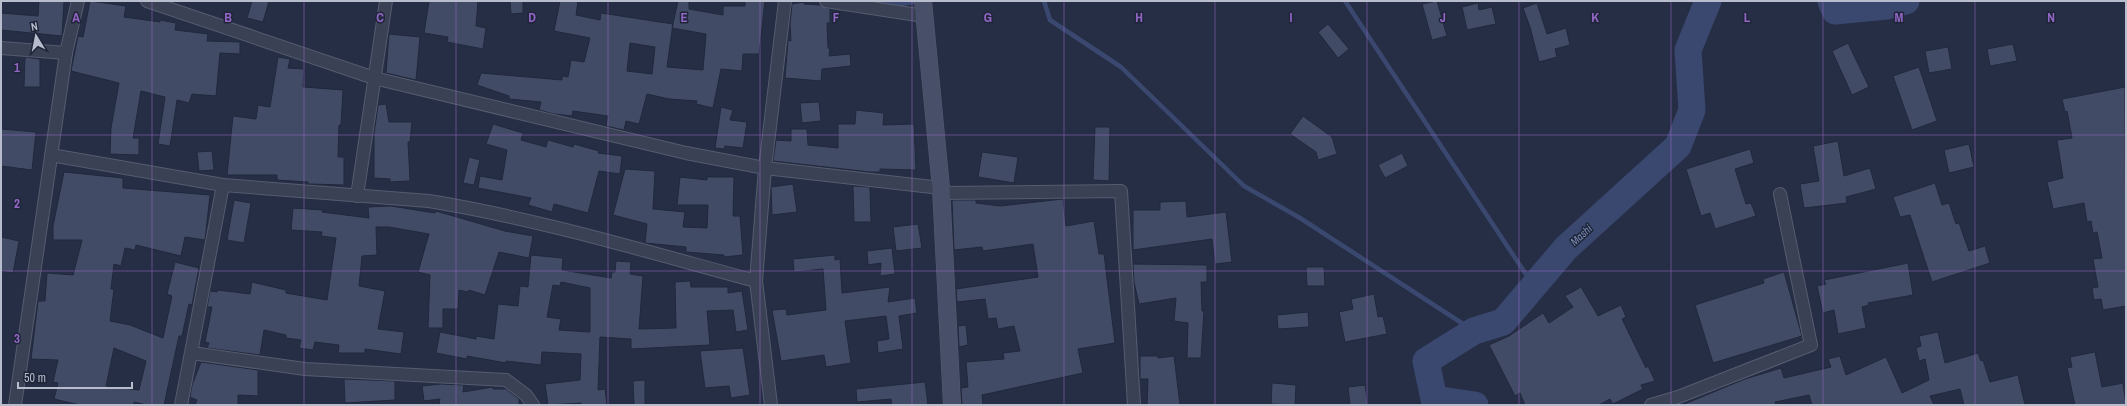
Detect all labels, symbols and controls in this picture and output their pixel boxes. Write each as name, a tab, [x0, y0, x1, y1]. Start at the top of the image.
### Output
text: A	[72, 9, 80, 26]
text: B	[224, 9, 232, 26]
text: C	[376, 9, 384, 26]
text: D	[528, 9, 536, 26]
text: E	[680, 9, 688, 26]
text: F	[833, 9, 840, 26]
text: G	[984, 9, 992, 26]
text: H	[1135, 9, 1143, 26]
text: I	[1290, 9, 1293, 26]
text: J	[1440, 9, 1446, 26]
text: K	[1591, 9, 1599, 26]
text: L	[1744, 9, 1751, 26]
text: M	[1895, 9, 1904, 26]
text: N	[2047, 9, 2055, 26]
north arrow	[16, 16, 56, 56]
text: N	[30, 19, 39, 34]
text: 1	[14, 59, 20, 76]
text: 2	[14, 195, 20, 212]
water label: Mashi	[1567, 221, 1595, 249]
text: 3	[14, 330, 20, 347]
scale bar	[18, 364, 132, 390]
text: 50 m	[24, 370, 46, 386]

